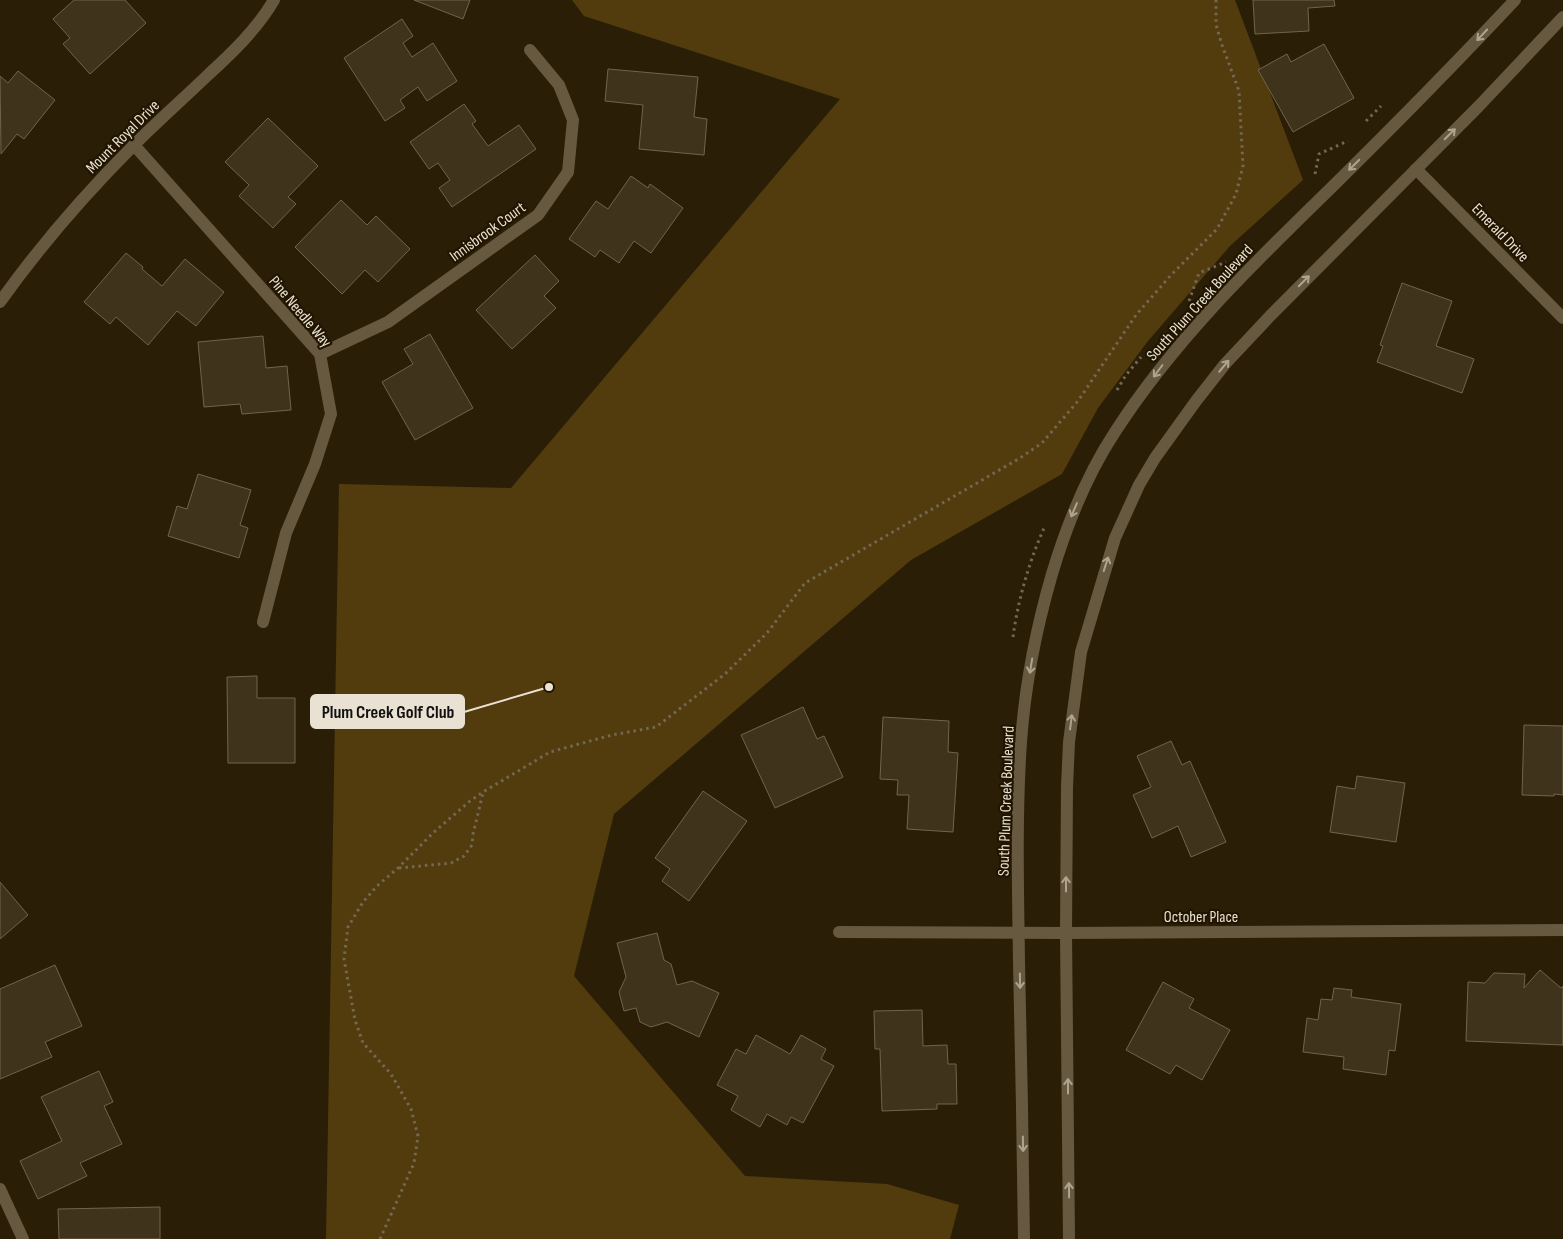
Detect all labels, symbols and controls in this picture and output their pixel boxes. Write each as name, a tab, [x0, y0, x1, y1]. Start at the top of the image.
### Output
one-way arrow	[1476, 29, 1488, 42]
street label: Mount Royal Drive	[82, 96, 164, 178]
one-way arrow	[1444, 128, 1456, 141]
one-way arrow	[1348, 159, 1360, 171]
street label: Innisbrook Court	[446, 198, 530, 266]
street label: Emerald Drive	[1467, 200, 1532, 266]
street label: South Plum Creek Boulevard	[1143, 241, 1257, 365]
street label: Pine Needle Way	[264, 272, 335, 352]
one-way arrow	[1298, 275, 1310, 287]
one-way arrow	[1219, 359, 1230, 372]
one-way arrow	[1153, 364, 1163, 378]
one-way arrow	[1069, 502, 1078, 517]
one-way arrow	[1102, 556, 1111, 572]
one-way arrow	[1025, 658, 1035, 674]
callout: Plum Creek Golf Club	[311, 695, 464, 728]
text: Plum Creek Golf Club	[322, 702, 455, 723]
one-way arrow	[1066, 714, 1076, 730]
street label: South Plum Creek Boulevard	[994, 726, 1019, 876]
one-way arrow	[1061, 877, 1071, 893]
street label: October Place	[1164, 908, 1238, 927]
one-way arrow	[1015, 973, 1025, 989]
one-way arrow	[1063, 1079, 1072, 1095]
one-way arrow	[1018, 1136, 1027, 1152]
one-way arrow	[1064, 1183, 1073, 1199]

